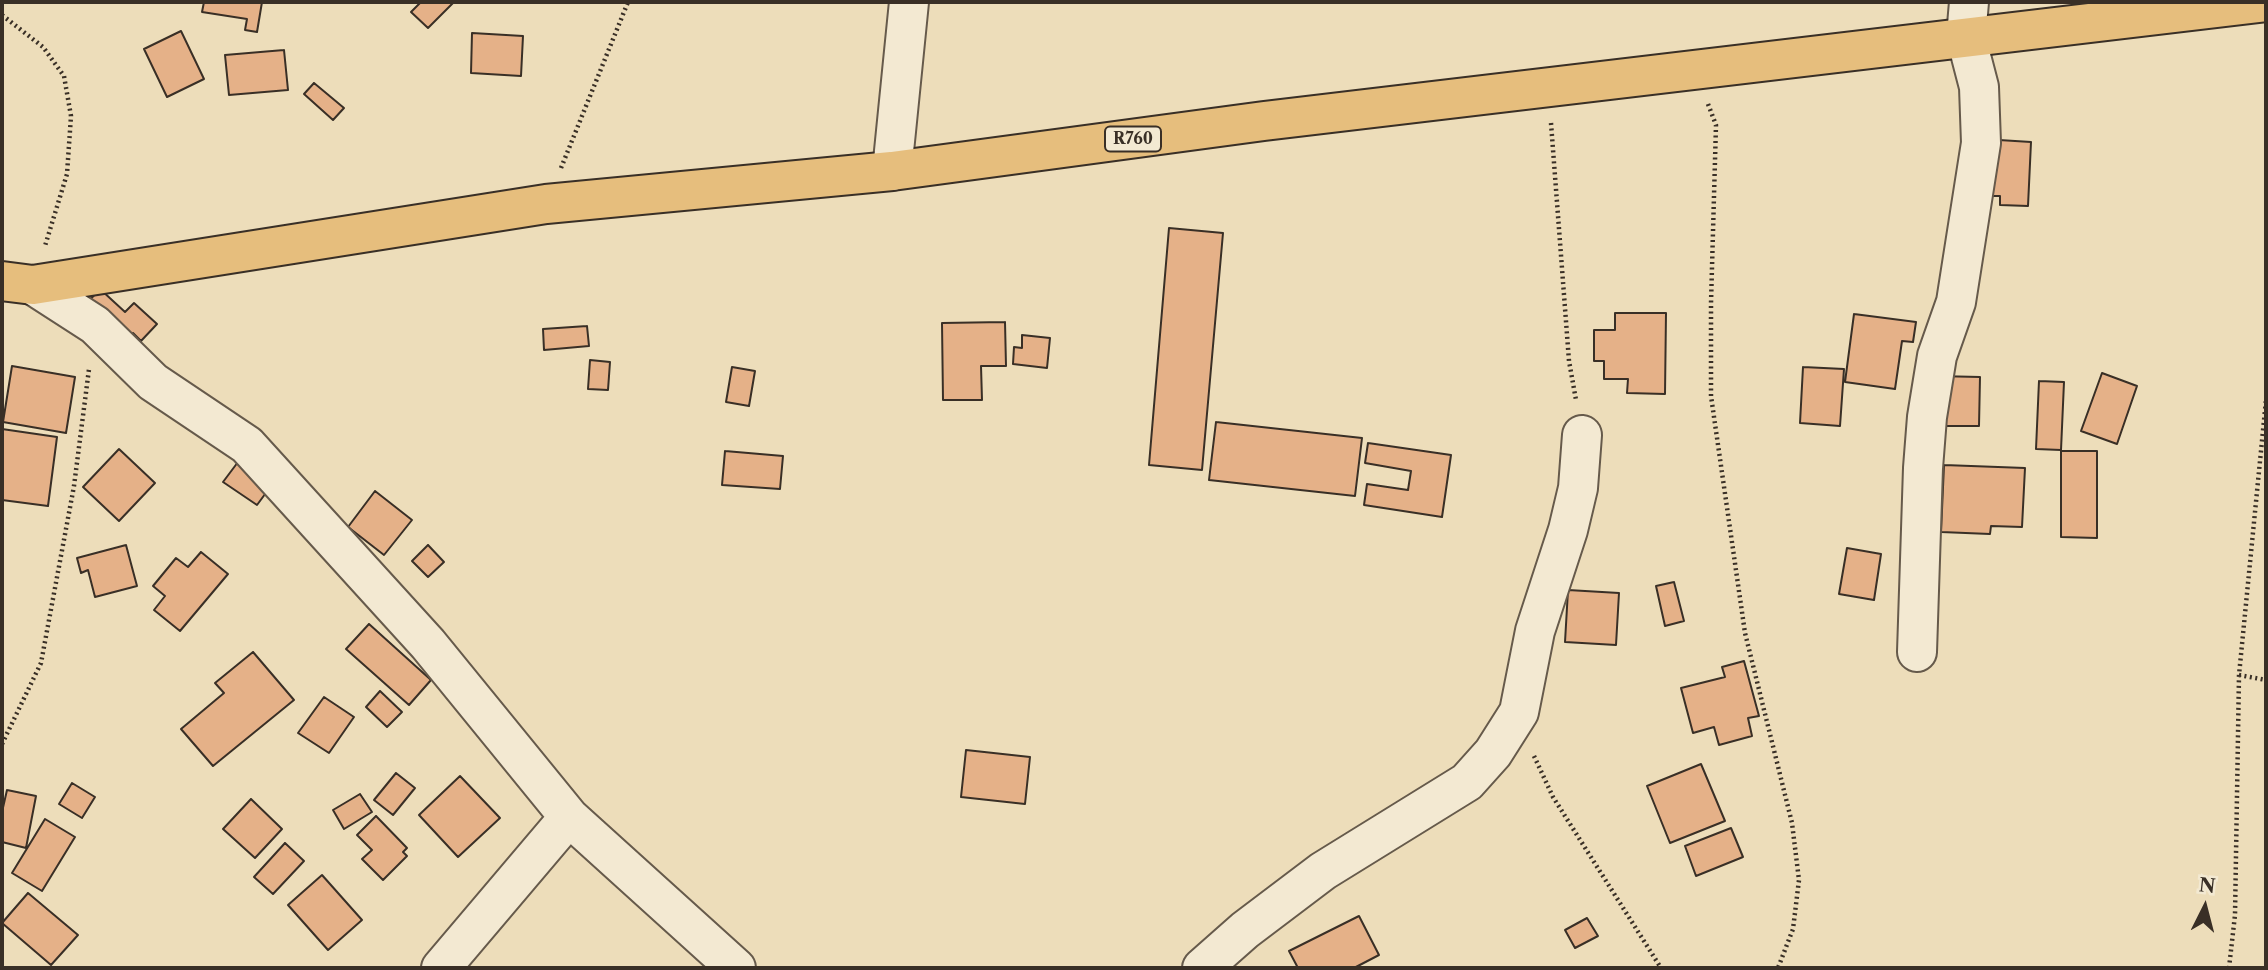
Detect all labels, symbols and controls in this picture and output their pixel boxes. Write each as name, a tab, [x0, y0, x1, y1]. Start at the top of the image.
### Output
road number: R760	[1105, 127, 1161, 152]
north arrow	[2170, 872, 2240, 942]
text: N	[2198, 873, 2217, 898]

